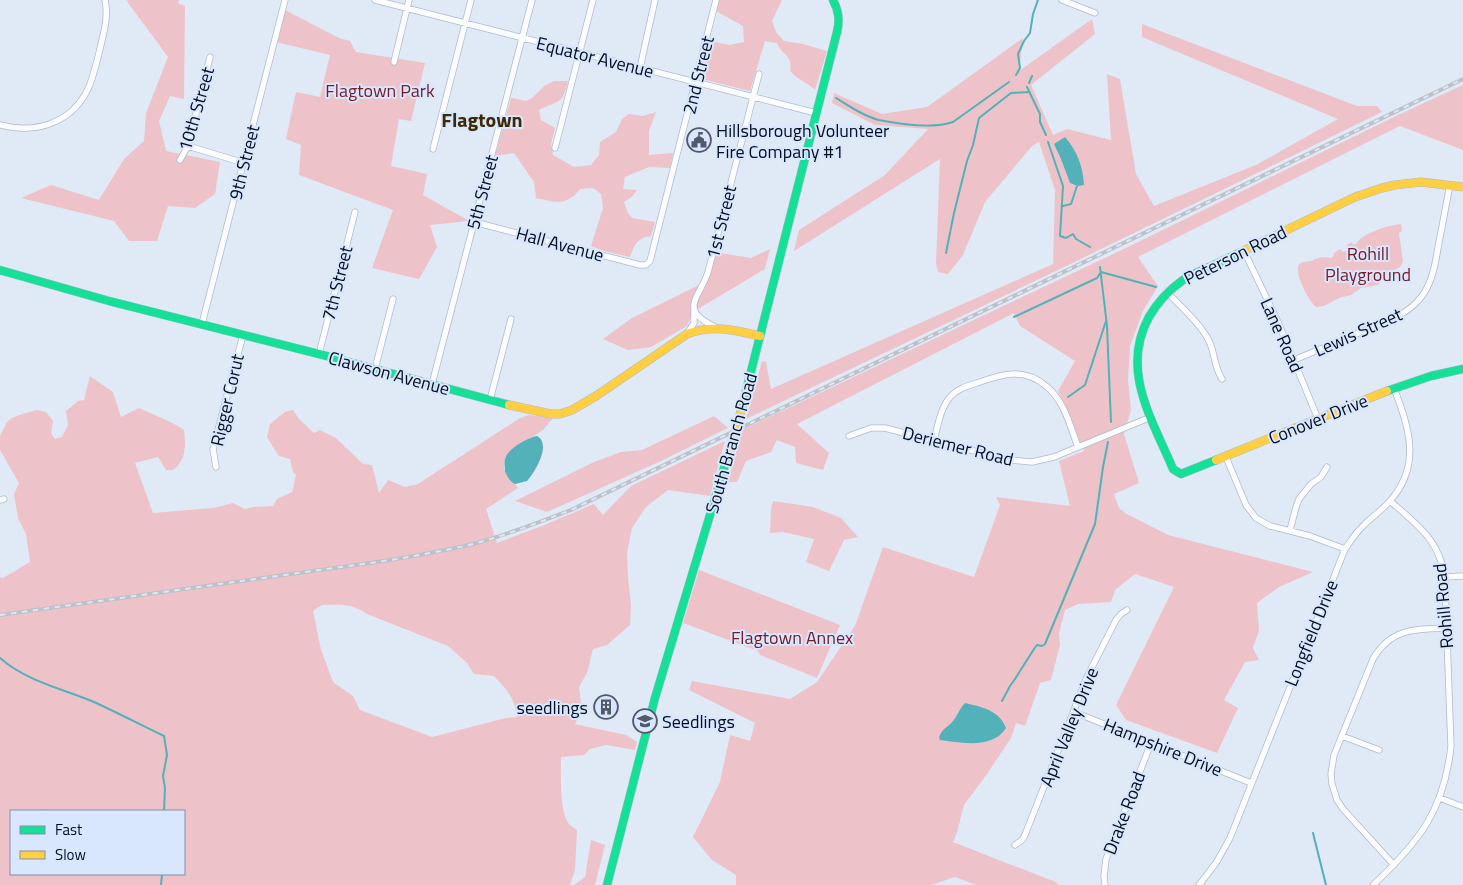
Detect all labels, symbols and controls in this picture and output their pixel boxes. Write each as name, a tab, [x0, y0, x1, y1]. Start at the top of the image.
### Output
street label: Equator Avenue	[533, 29, 657, 85]
street label: 2nd Street	[675, 32, 721, 117]
street label: 10th Street	[171, 63, 221, 154]
park label: Flagtown Park	[325, 77, 435, 104]
district label: Flagtown	[441, 104, 523, 135]
place label: Hillsborough Volunteer Fire Company #1	[716, 117, 889, 165]
street label: 9th Street	[222, 121, 267, 202]
public building icon: Hillsborough Volunteer Fire Company #1	[686, 127, 712, 153]
street label: 5th Street	[459, 151, 505, 232]
street label: 1st Street	[699, 182, 743, 262]
street label: Peterson Road	[1179, 218, 1291, 292]
street label: Hall Avenue	[513, 219, 607, 269]
park label: Rohill Playground	[1325, 240, 1411, 288]
street label: 7th Street	[315, 242, 360, 323]
street label: Lane Road	[1254, 293, 1310, 377]
street label: Lewis Street	[1310, 300, 1407, 363]
street label: Clawson Avenue	[325, 344, 453, 402]
street label: Rigger Corut	[203, 350, 251, 449]
street label: South Branch Road	[698, 369, 764, 517]
street label: Conover Drive	[1264, 387, 1372, 451]
street label: Deriemer Road	[900, 419, 1016, 473]
street label: Rohill Road	[1426, 562, 1460, 650]
street label: Longfield Drive	[1277, 576, 1345, 690]
park label: Flagtown Annex	[731, 624, 853, 651]
street label: April Valley Drive	[1033, 663, 1105, 791]
place label: seedlings	[517, 694, 588, 721]
building icon: seedlings	[593, 694, 619, 720]
school or university icon: Seedlings	[632, 708, 658, 734]
place label: Seedlings	[662, 708, 735, 735]
street label: Hampshire Drive	[1099, 711, 1227, 783]
street label: Drake Road	[1096, 767, 1152, 859]
legend	[10, 810, 185, 875]
text: Fast	[55, 818, 83, 841]
text: Slow	[55, 843, 86, 866]

